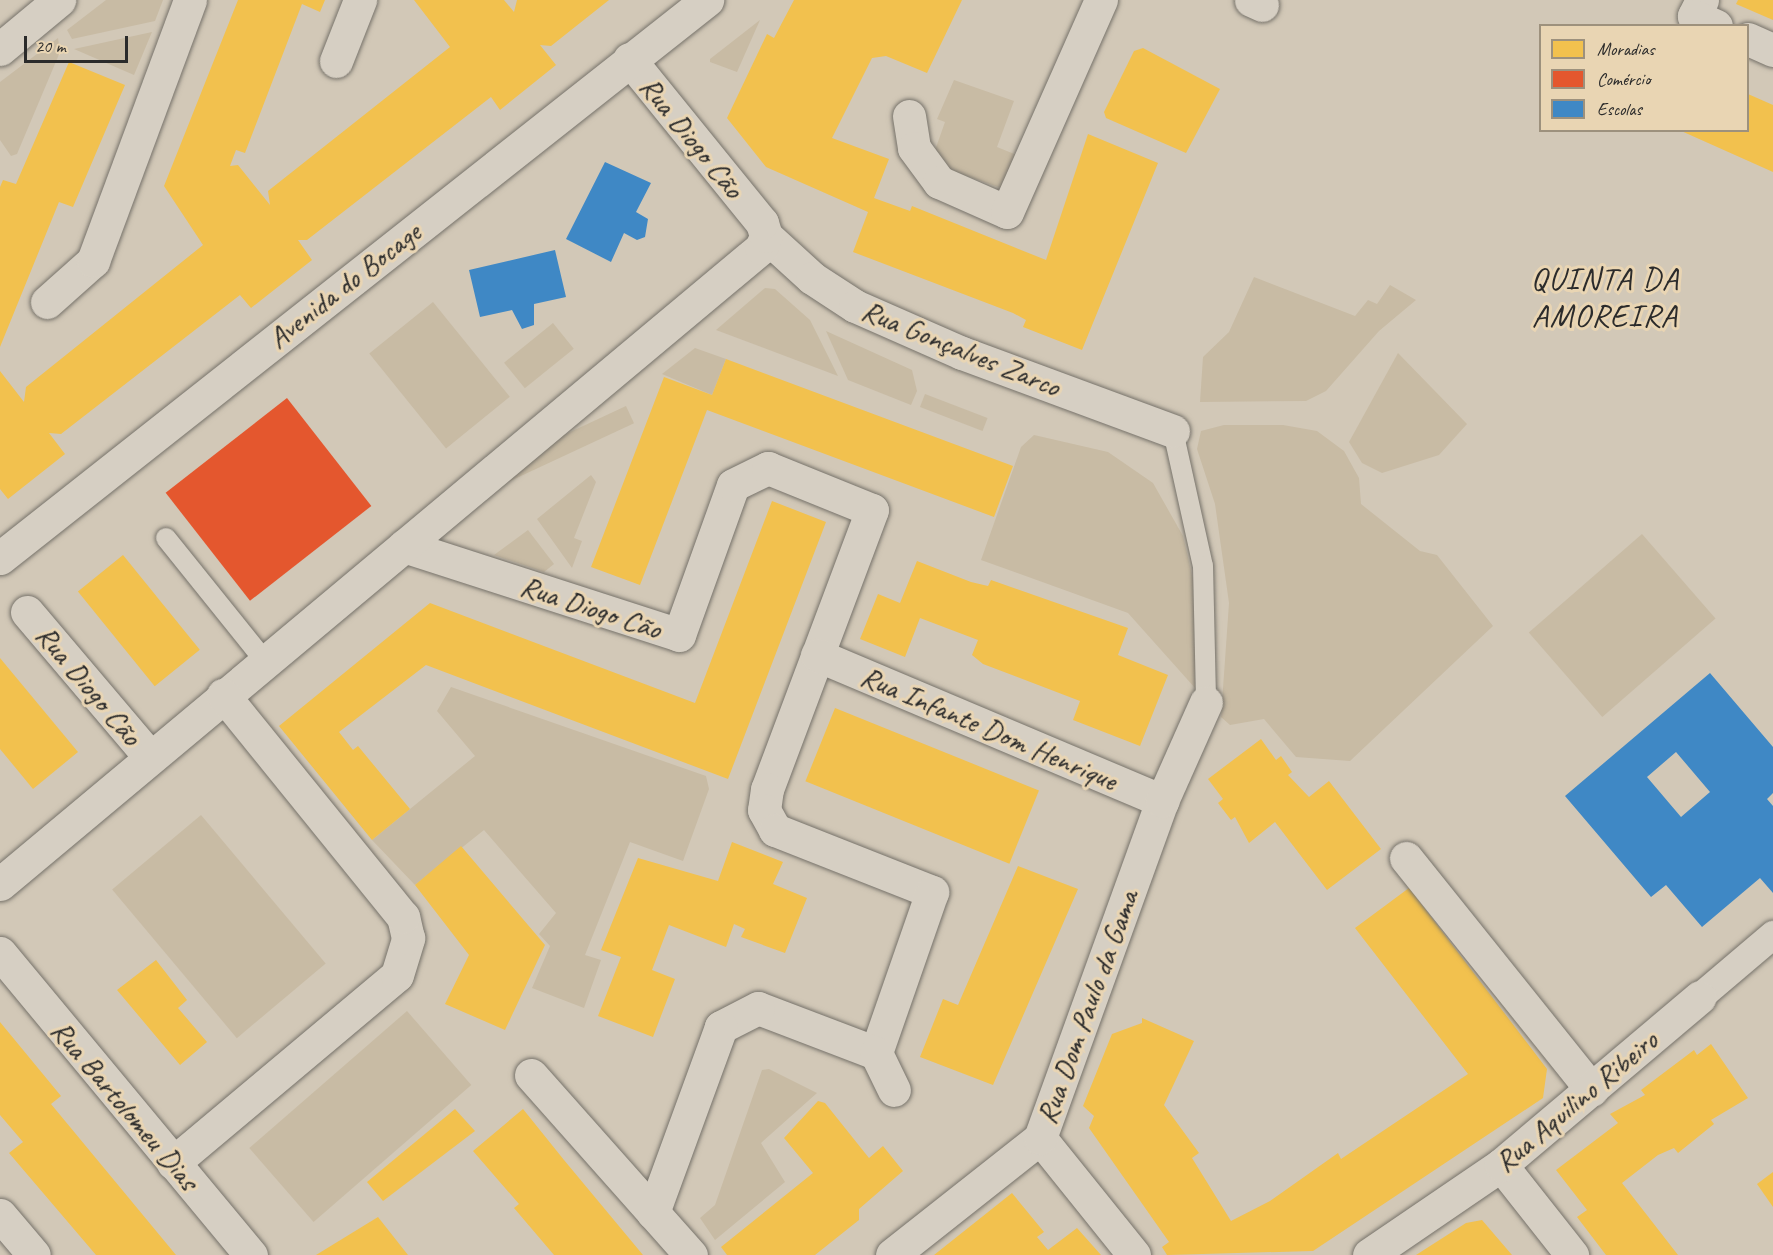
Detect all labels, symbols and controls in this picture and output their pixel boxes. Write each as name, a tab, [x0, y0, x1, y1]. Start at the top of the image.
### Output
scale bar	[27, 24, 130, 62]
legend	[1539, 24, 1749, 132]
text: 20 m	[35, 35, 66, 57]
text: Moradias	[1597, 38, 1654, 60]
text: Comércio	[1597, 68, 1650, 90]
street label: Rua Diogo Cão	[632, 69, 752, 205]
text: Escolas	[1597, 98, 1642, 120]
street label: Avenida do Bocage	[260, 214, 428, 356]
district label: QUINTA DA AMOREIRA	[1531, 261, 1679, 336]
street label: Rua Gonçalves Zarco	[857, 292, 1065, 404]
street label: Rua Diogo Cão	[516, 567, 666, 647]
street label: Rua Diogo Cão	[28, 618, 150, 752]
street label: Rua Infante Dom Henrique	[856, 658, 1122, 798]
street label: Rua Dom Paulo da Gama	[1028, 885, 1146, 1129]
street label: Rua Bartolomeu Dias	[43, 1012, 207, 1198]
street label: Rua Aquilino Ribeiro	[1487, 1022, 1665, 1180]

